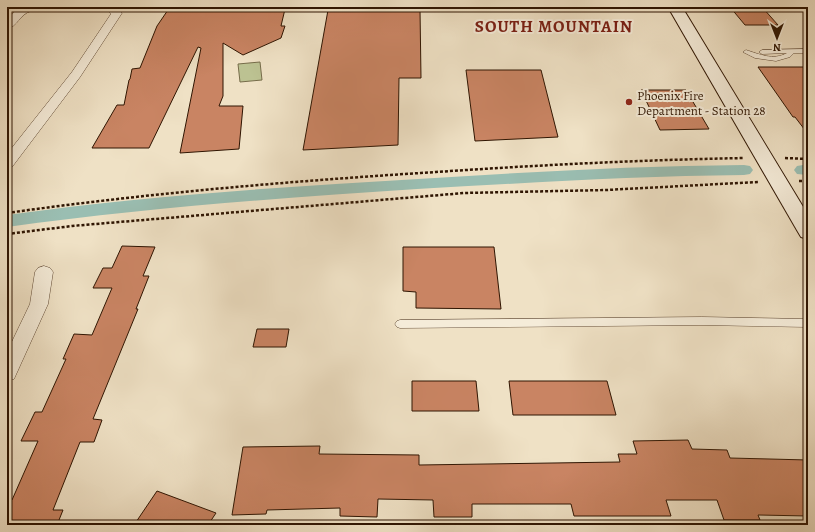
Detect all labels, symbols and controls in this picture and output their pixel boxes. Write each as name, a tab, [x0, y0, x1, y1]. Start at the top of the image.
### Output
district label: SOUTH MOUNTAIN	[475, 15, 633, 38]
north arrow	[757, 18, 797, 58]
text: N	[773, 40, 781, 55]
place label: Phoenix Fire Department - Station 28	[637, 87, 766, 119]
marker: Phoenix Fire Department - Station 28	[624, 97, 634, 107]

